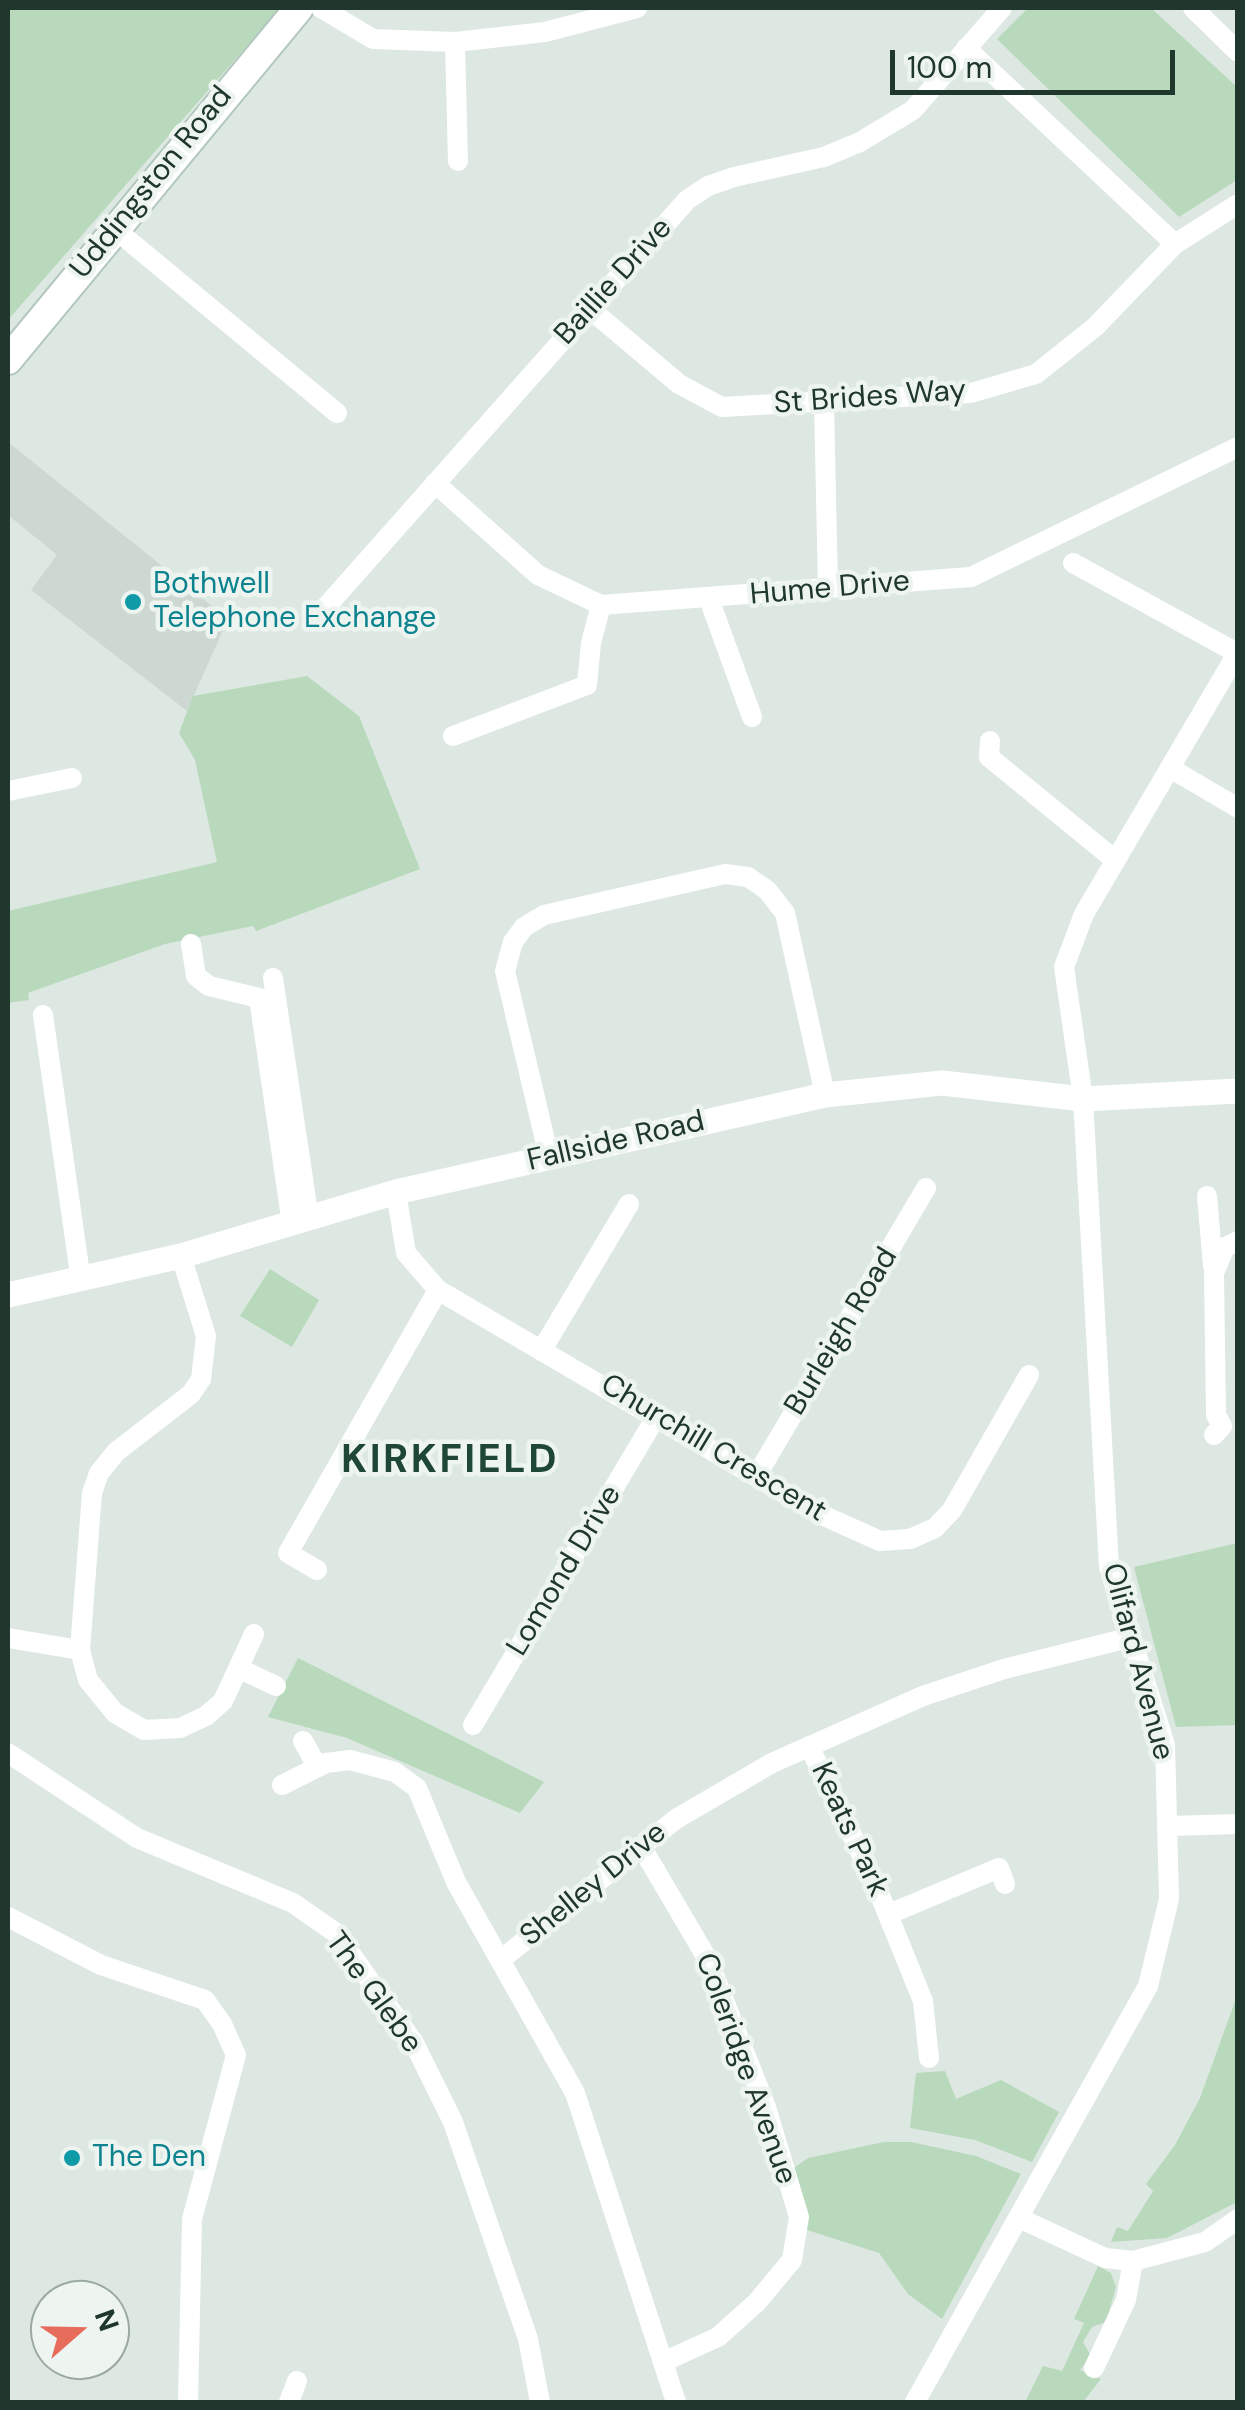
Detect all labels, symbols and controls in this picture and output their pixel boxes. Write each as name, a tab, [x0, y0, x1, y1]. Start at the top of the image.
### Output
scale bar	[895, 30, 1180, 92]
text: 100 m	[907, 48, 992, 87]
street label: Uddingston Road	[63, 80, 241, 286]
street label: Baillie Drive	[548, 211, 680, 353]
street label: St Brides Way	[773, 373, 967, 423]
street label: Hume Drive	[749, 564, 911, 614]
place label: Bothwell Telephone Exchange	[153, 567, 436, 638]
marker: Bothwell Telephone Exchange	[122, 591, 144, 613]
street label: Fallside Road	[524, 1104, 708, 1180]
street label: Burleigh Road	[778, 1242, 906, 1422]
street label: Churchill Crescent	[594, 1367, 832, 1531]
district label: KIRKFIELD	[341, 1438, 559, 1486]
street label: Lomond Drive	[500, 1479, 630, 1663]
street label: Olifard Avenue	[1093, 1560, 1181, 1764]
street label: Keats Park	[802, 1757, 896, 1903]
street label: Shelley Drive	[514, 1815, 674, 1955]
street label: The Glebe	[317, 1925, 429, 2061]
street label: Coleridge Avenue	[686, 1949, 804, 2189]
place label: The Den	[92, 2140, 206, 2176]
marker: The Den	[61, 2147, 83, 2169]
north arrow	[30, 2280, 130, 2380]
text: N	[86, 2304, 128, 2336]

